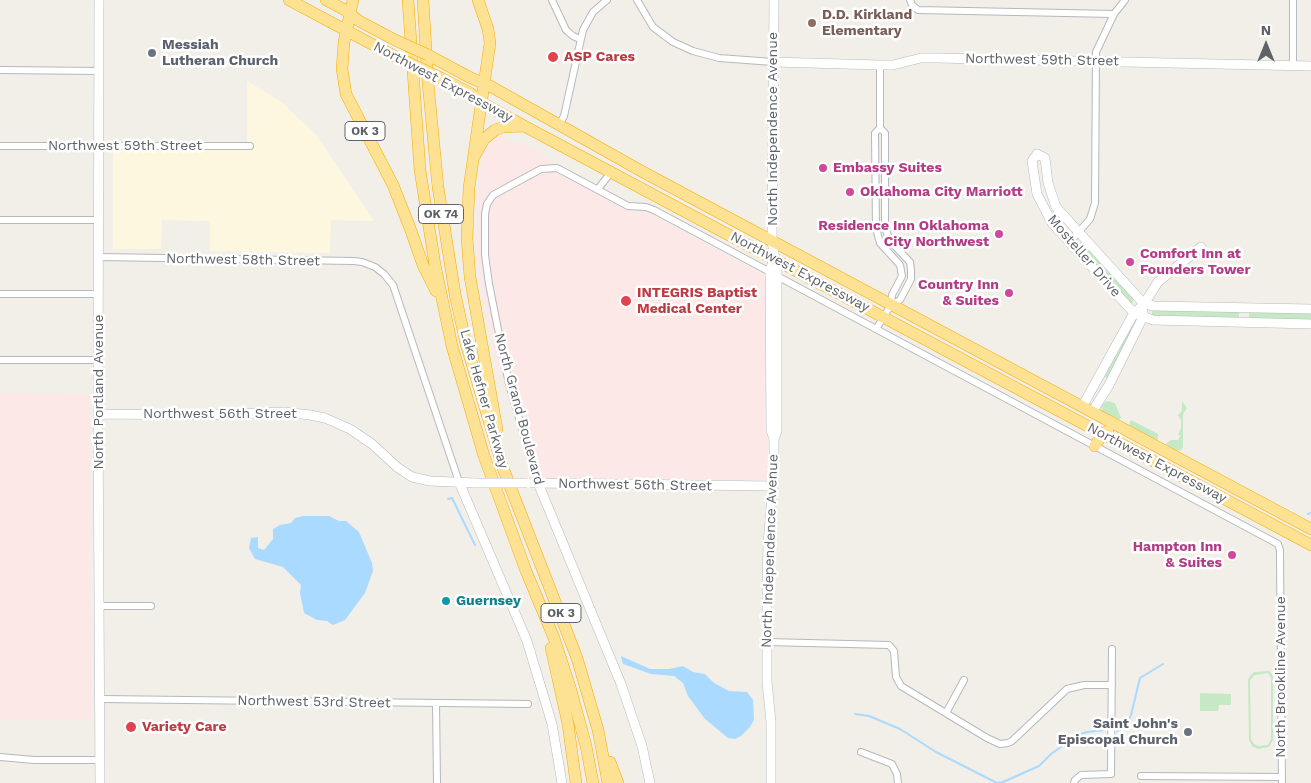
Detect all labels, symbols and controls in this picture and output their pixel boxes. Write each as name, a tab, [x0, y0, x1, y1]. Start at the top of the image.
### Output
place label: D.D. Kirkland Elementary	[822, 7, 912, 40]
marker: D.D. Kirkland Elementary	[806, 17, 818, 29]
north arrow	[1241, 20, 1291, 70]
text: N	[1261, 22, 1271, 38]
street label: North Independence Avenue	[765, 32, 781, 226]
place label: Messiah Lutheran Church	[162, 37, 278, 70]
street label: Northwest Expressway	[371, 38, 515, 126]
marker: Messiah Lutheran Church	[146, 47, 158, 59]
place label: ASP Cares	[564, 49, 635, 65]
marker: ASP Cares	[546, 50, 560, 64]
street label: Northwest 59th Street	[965, 50, 1119, 70]
road number: OK 3	[345, 122, 385, 140]
street label: Northwest 59th Street	[48, 138, 202, 154]
place label: Embassy Suites	[833, 160, 942, 176]
marker: Embassy Suites	[817, 162, 829, 174]
place label: Oklahoma City Marriott	[860, 184, 1023, 200]
marker: Oklahoma City Marriott	[844, 186, 856, 198]
road number: OK 74	[418, 204, 464, 223]
street label: Mosteller Drive	[1044, 211, 1124, 301]
place label: Residence Inn Oklahoma City Northwest	[818, 218, 989, 250]
street label: Northwest Expressway	[728, 228, 872, 316]
marker: Residence Inn Oklahoma City Northwest	[993, 228, 1005, 240]
place label: Comfort Inn at Founders Tower	[1140, 246, 1250, 278]
street label: Northwest 58th Street	[166, 250, 320, 270]
marker: Comfort Inn at Founders Tower	[1124, 256, 1136, 268]
place label: Country Inn & Suites	[918, 277, 999, 310]
place label: INTEGRIS Baptist Medical Center	[637, 285, 757, 318]
marker: Country Inn & Suites	[1003, 287, 1015, 299]
marker: INTEGRIS Baptist Medical Center	[619, 294, 633, 308]
street label: North Portland Avenue	[91, 314, 107, 470]
street label: Lake Hefner Parkway	[456, 327, 512, 471]
street label: North Grand Boulevard	[491, 331, 547, 487]
street label: Northwest 56th Street	[143, 406, 297, 422]
street label: Northwest Expressway	[1085, 419, 1229, 507]
street label: North Independence Avenue	[758, 454, 782, 648]
street label: Northwest 56th Street	[558, 475, 712, 495]
place label: Hampton Inn & Suites	[1133, 539, 1222, 572]
marker: Hampton Inn & Suites	[1226, 549, 1238, 561]
place label: Guernsey	[456, 593, 521, 609]
marker: Guernsey	[440, 595, 452, 607]
street label: North Brookline Avenue	[1273, 596, 1289, 758]
road number: OK 3	[541, 604, 581, 622]
street label: Northwest 53rd Street	[237, 692, 391, 712]
place label: Saint John's Episcopal Church	[1058, 716, 1178, 749]
place label: Variety Care	[142, 719, 227, 735]
marker: Variety Care	[124, 720, 138, 734]
marker: Saint John's Episcopal Church	[1182, 726, 1194, 738]

